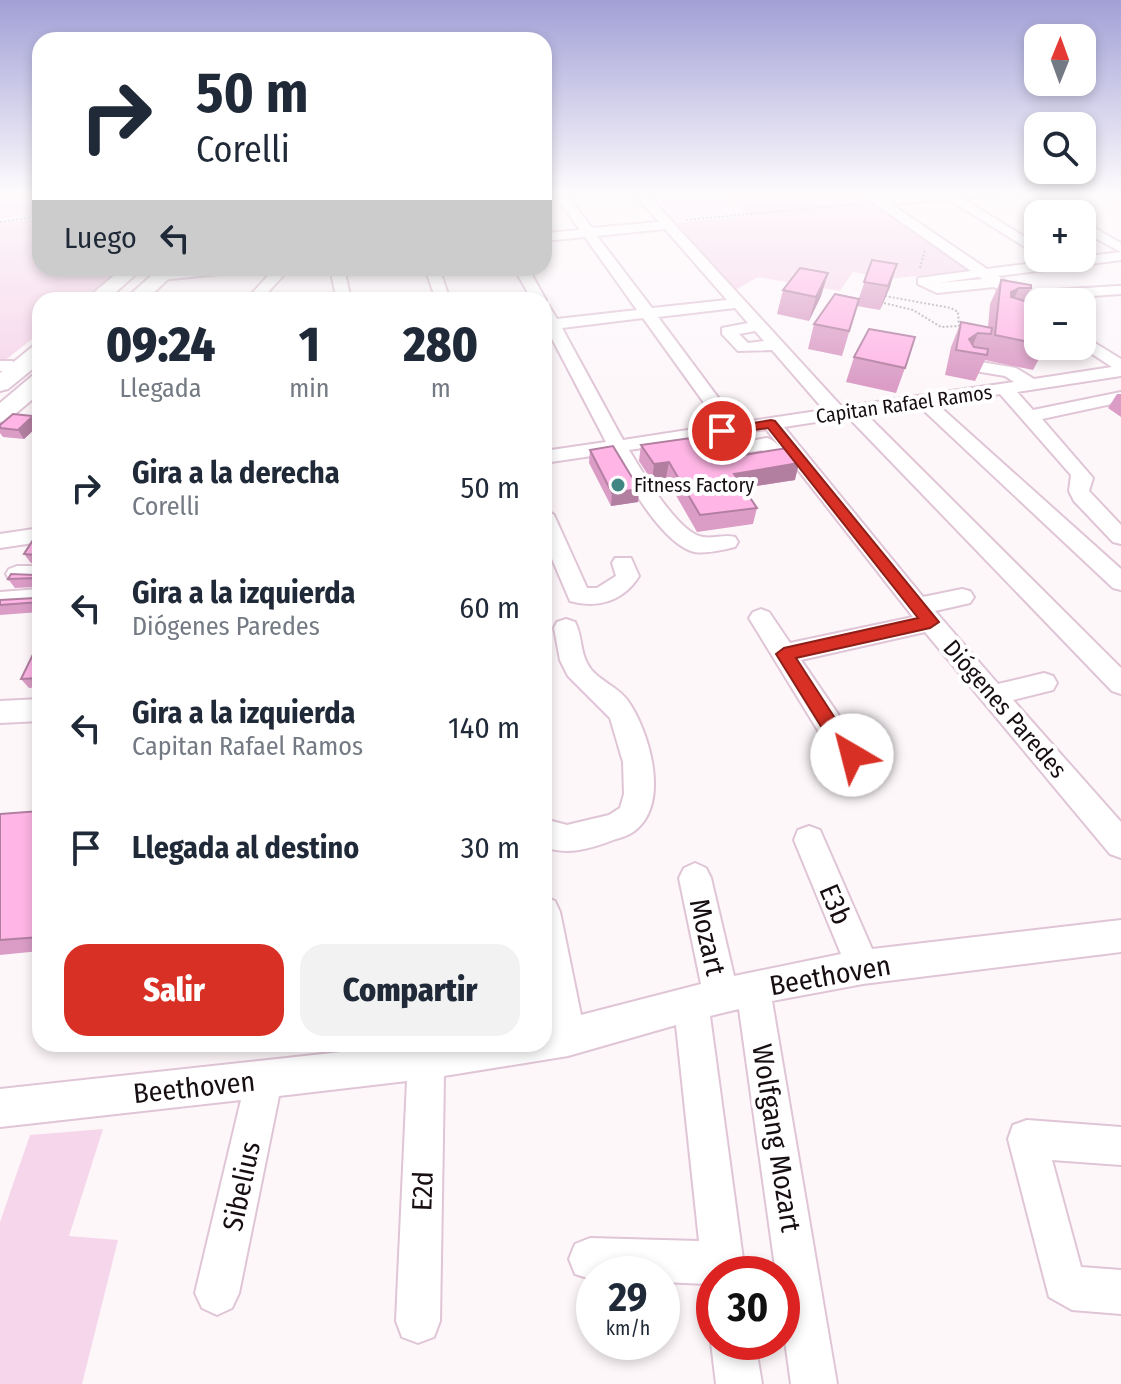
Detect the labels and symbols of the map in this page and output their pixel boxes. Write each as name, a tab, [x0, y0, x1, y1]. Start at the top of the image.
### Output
north arrow	[1024, 24, 1096, 96]
street label: Capitan Rafael Ramos	[814, 380, 994, 428]
pin	[688, 397, 756, 465]
place label: Fitness Factory	[634, 473, 754, 497]
marker: Fitness Factory	[609, 476, 627, 494]
street label: Diógenes Paredes	[938, 634, 1072, 784]
position arrow	[810, 713, 894, 797]
street label: E3b	[812, 879, 859, 929]
street label: Mozart	[683, 895, 733, 980]
street label: Beethoven	[767, 949, 893, 1002]
street label: Wolfgang Mozart	[745, 1042, 808, 1235]
street label: Beethoven	[131, 1065, 257, 1110]
street label: Sibelius	[216, 1138, 267, 1234]
street label: E2d	[405, 1170, 440, 1212]
speed limit sign: 30	[696, 1256, 800, 1360]

